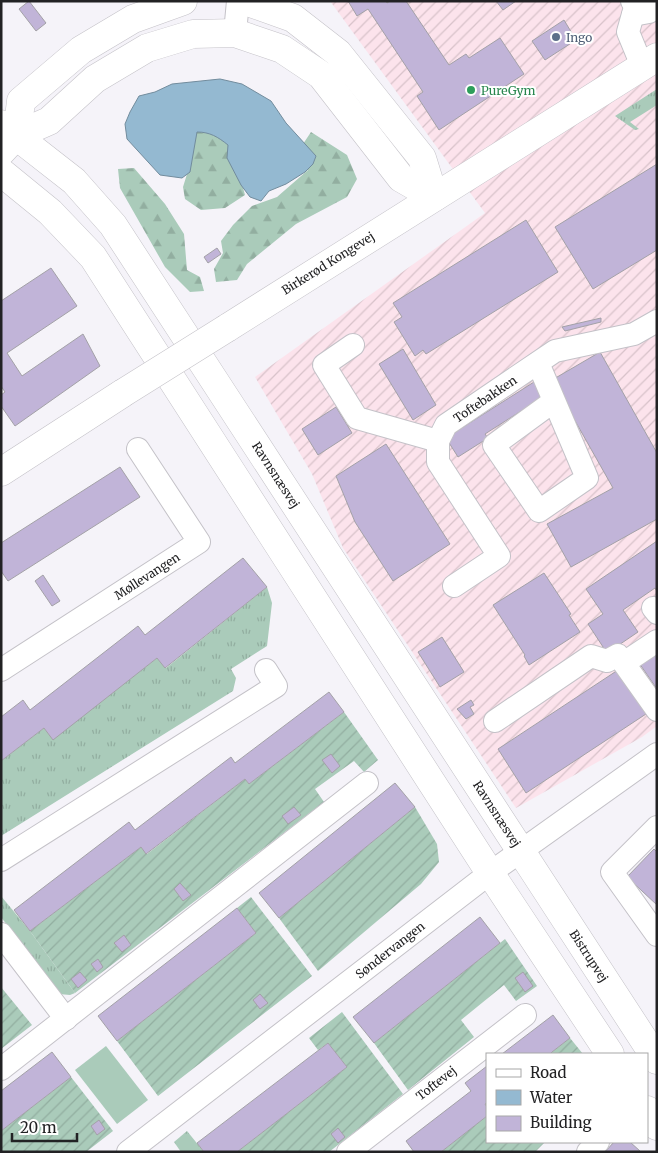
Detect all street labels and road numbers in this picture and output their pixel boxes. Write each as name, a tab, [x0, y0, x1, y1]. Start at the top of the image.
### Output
street label: Birkerød Kongevej	[279, 228, 377, 298]
street label: Toftebakken	[451, 372, 519, 426]
street label: Ravnsnæsvej	[249, 439, 303, 511]
street label: Møllevangen	[112, 549, 183, 603]
street label: Ravnsnæsvej	[470, 778, 524, 850]
street label: Søndervangen	[352, 918, 428, 982]
street label: Bistrupvej	[567, 927, 611, 985]
street label: Toftevej	[413, 1063, 459, 1103]

